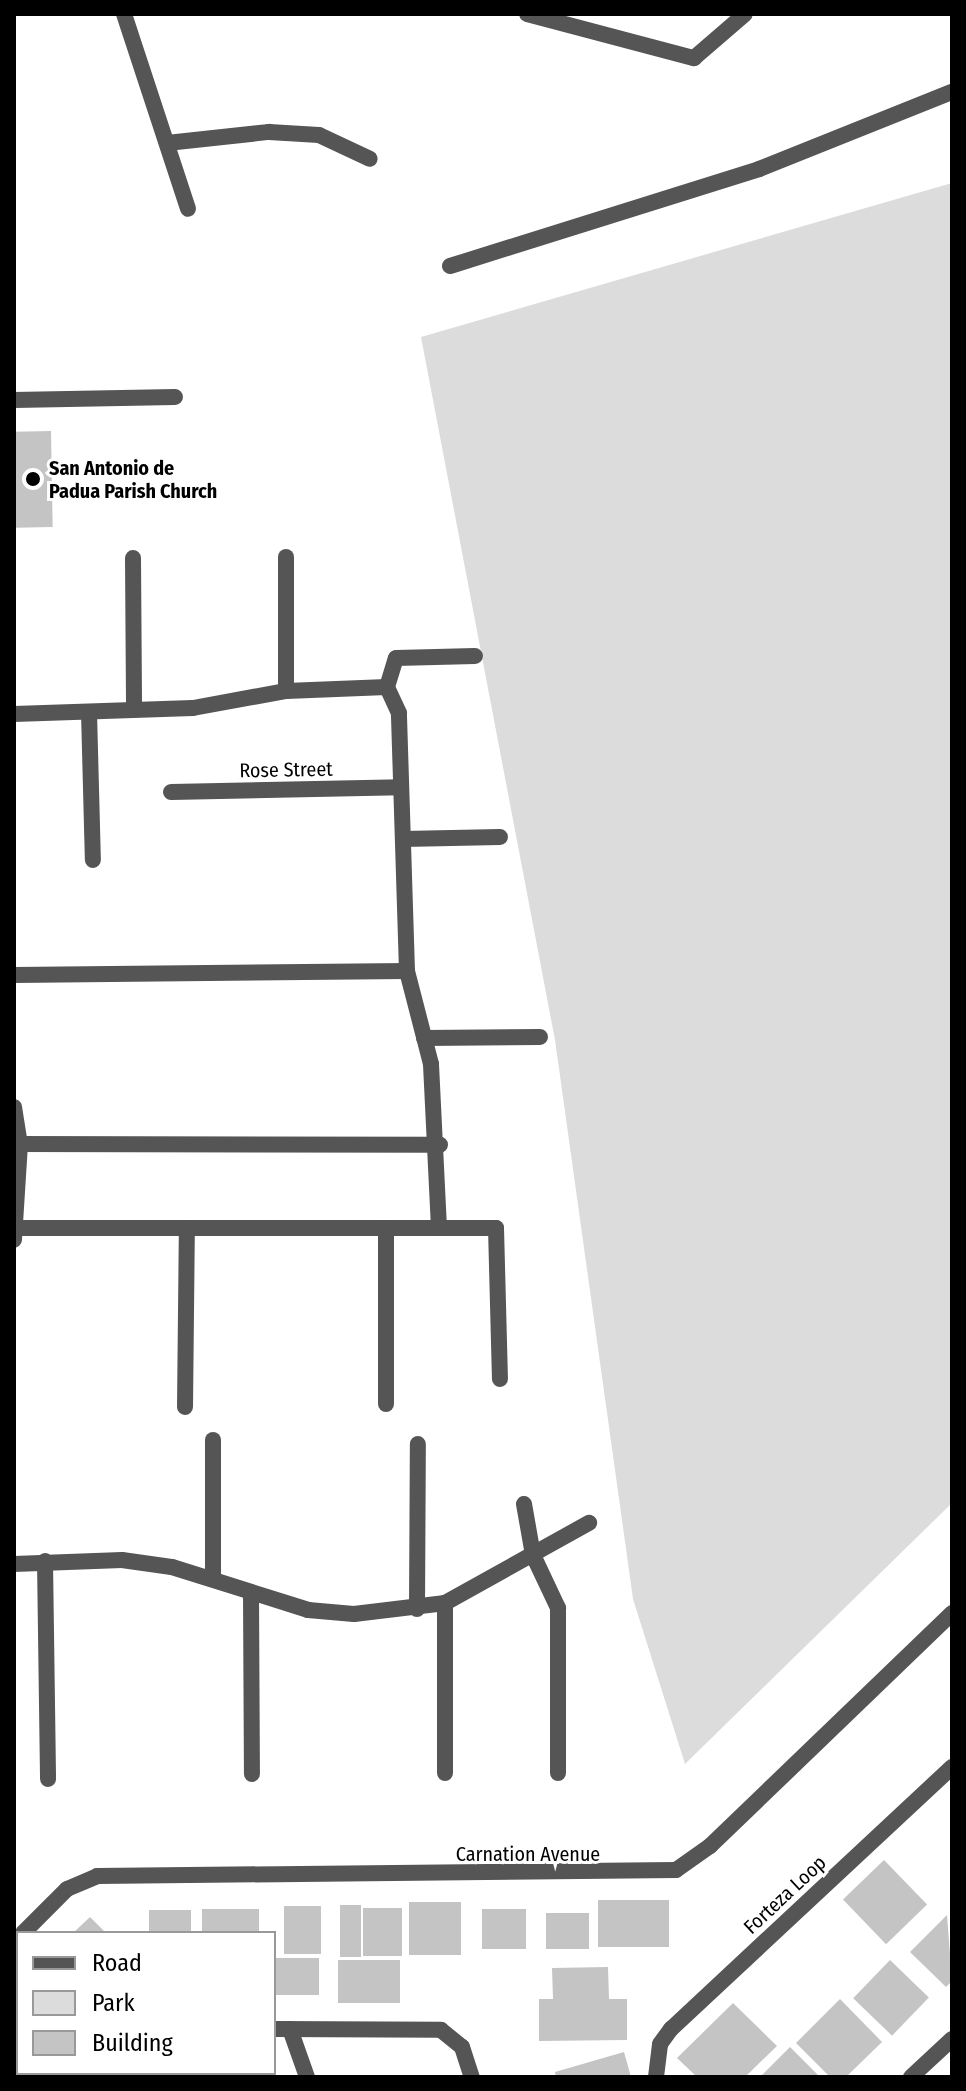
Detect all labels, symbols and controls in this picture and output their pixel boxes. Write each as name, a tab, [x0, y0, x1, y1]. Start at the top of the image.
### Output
place label: San Antonio de Padua Parish Church	[49, 456, 217, 503]
marker: San Antonio de Padua Parish Church	[24, 470, 42, 488]
street label: Rose Street	[239, 757, 333, 783]
street label: Carnation Avenue	[456, 1842, 600, 1866]
street label: Forteza Loop	[739, 1851, 831, 1939]
legend	[16, 1931, 276, 2075]
text: Road	[92, 1949, 142, 1977]
text: Park	[92, 1989, 135, 2017]
text: Building	[92, 2029, 173, 2057]

